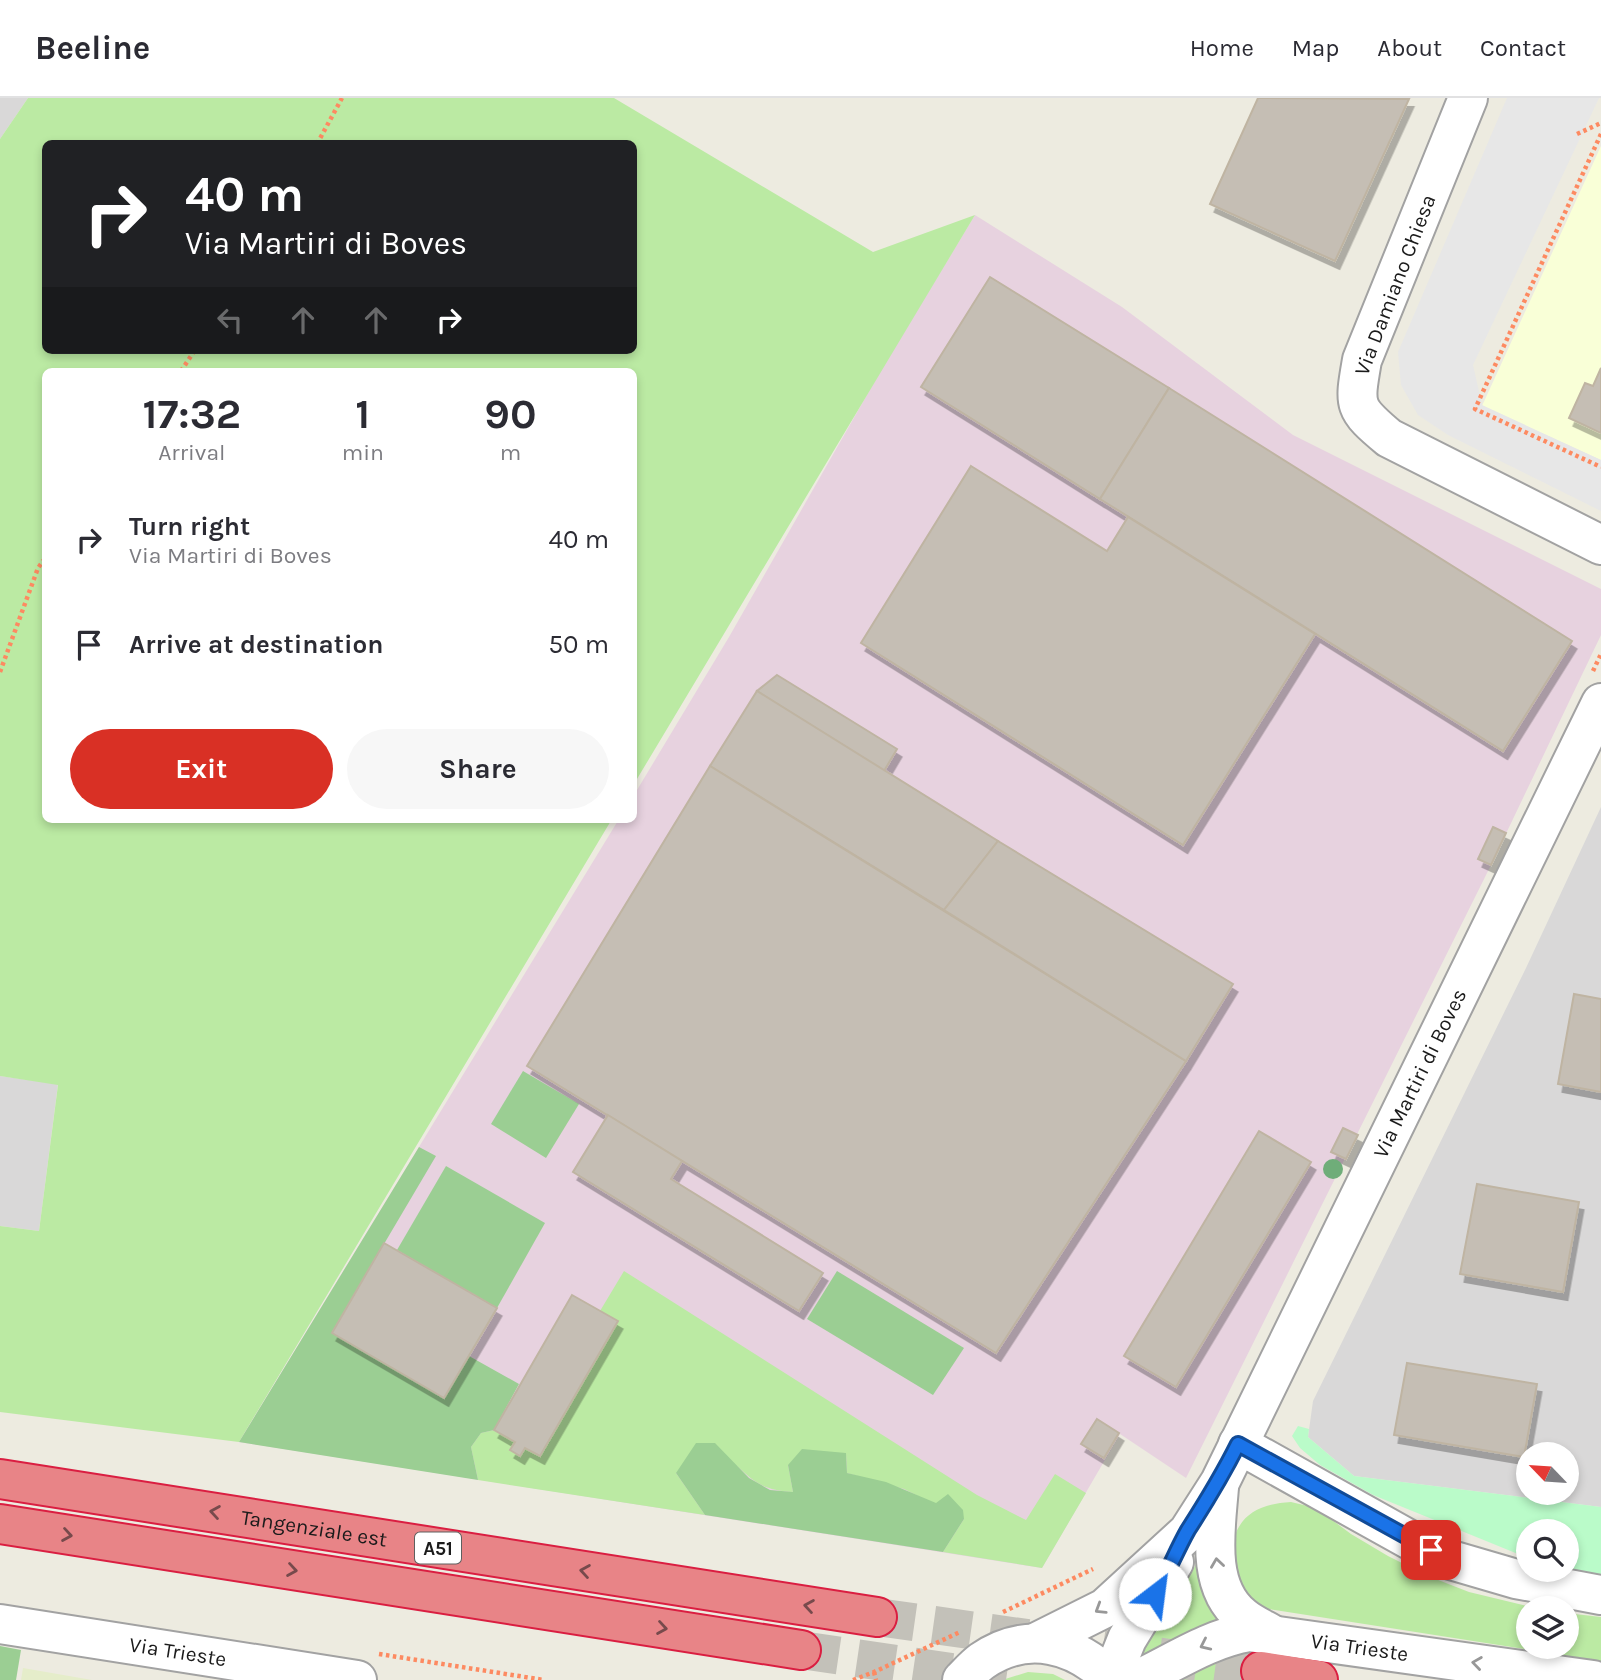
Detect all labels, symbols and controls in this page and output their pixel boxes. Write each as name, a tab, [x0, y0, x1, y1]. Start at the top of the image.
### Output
text: Beeline	[35, 29, 150, 67]
text: Home	[1190, 34, 1254, 62]
text: Map	[1292, 34, 1339, 62]
text: About	[1377, 34, 1442, 62]
text: Contact	[1480, 34, 1566, 62]
text: 40 m	[185, 166, 304, 223]
icon: right	[70, 168, 161, 259]
street label: Via Damiano Chiesa	[1349, 191, 1441, 379]
text: Via Martiri di Boves	[185, 225, 467, 262]
icon: left	[211, 301, 249, 339]
icon: ahead	[284, 301, 322, 339]
icon: ahead	[357, 301, 395, 339]
icon: right	[430, 301, 468, 339]
text: 17:32	[142, 389, 241, 439]
text: 1	[355, 389, 370, 439]
text: 90	[484, 389, 537, 439]
text: Arrival	[158, 439, 226, 466]
text: min	[342, 439, 384, 466]
text: m	[500, 439, 521, 466]
text: Turn right	[129, 511, 250, 542]
icon: right	[70, 521, 108, 559]
text: 40 m	[549, 524, 609, 555]
text: Via Martiri di Boves	[129, 542, 332, 569]
icon: arrive	[70, 626, 108, 664]
text: Arrive at destination	[129, 629, 383, 660]
text: 50 m	[548, 629, 609, 660]
button: Exit	[70, 729, 333, 809]
button: Share	[347, 729, 609, 809]
street label: Via Martiri di Boves	[1368, 985, 1471, 1162]
north arrow	[1516, 1442, 1578, 1505]
map controls	[1516, 1442, 1579, 1659]
one-way arrow	[209, 1505, 221, 1520]
street label: Tangenziale est	[239, 1505, 389, 1552]
button: search	[1516, 1519, 1579, 1582]
pin	[1401, 1520, 1461, 1580]
one-way arrow	[62, 1527, 73, 1542]
icon: arrive	[1412, 1531, 1450, 1569]
road number: A51	[415, 1532, 461, 1564]
position arrow	[1118, 1557, 1192, 1631]
one-way arrow	[1210, 1557, 1225, 1569]
one-way arrow	[286, 1562, 298, 1577]
one-way arrow	[579, 1564, 591, 1579]
button: layers	[1516, 1596, 1579, 1659]
one-way arrow	[804, 1599, 815, 1614]
one-way arrow	[1095, 1601, 1108, 1614]
one-way arrow	[656, 1620, 668, 1635]
street label: Via Trieste	[1309, 1629, 1410, 1666]
street label: Via Trieste	[128, 1632, 228, 1671]
one-way arrow	[1200, 1637, 1212, 1651]
one-way arrow	[1471, 1656, 1483, 1671]

